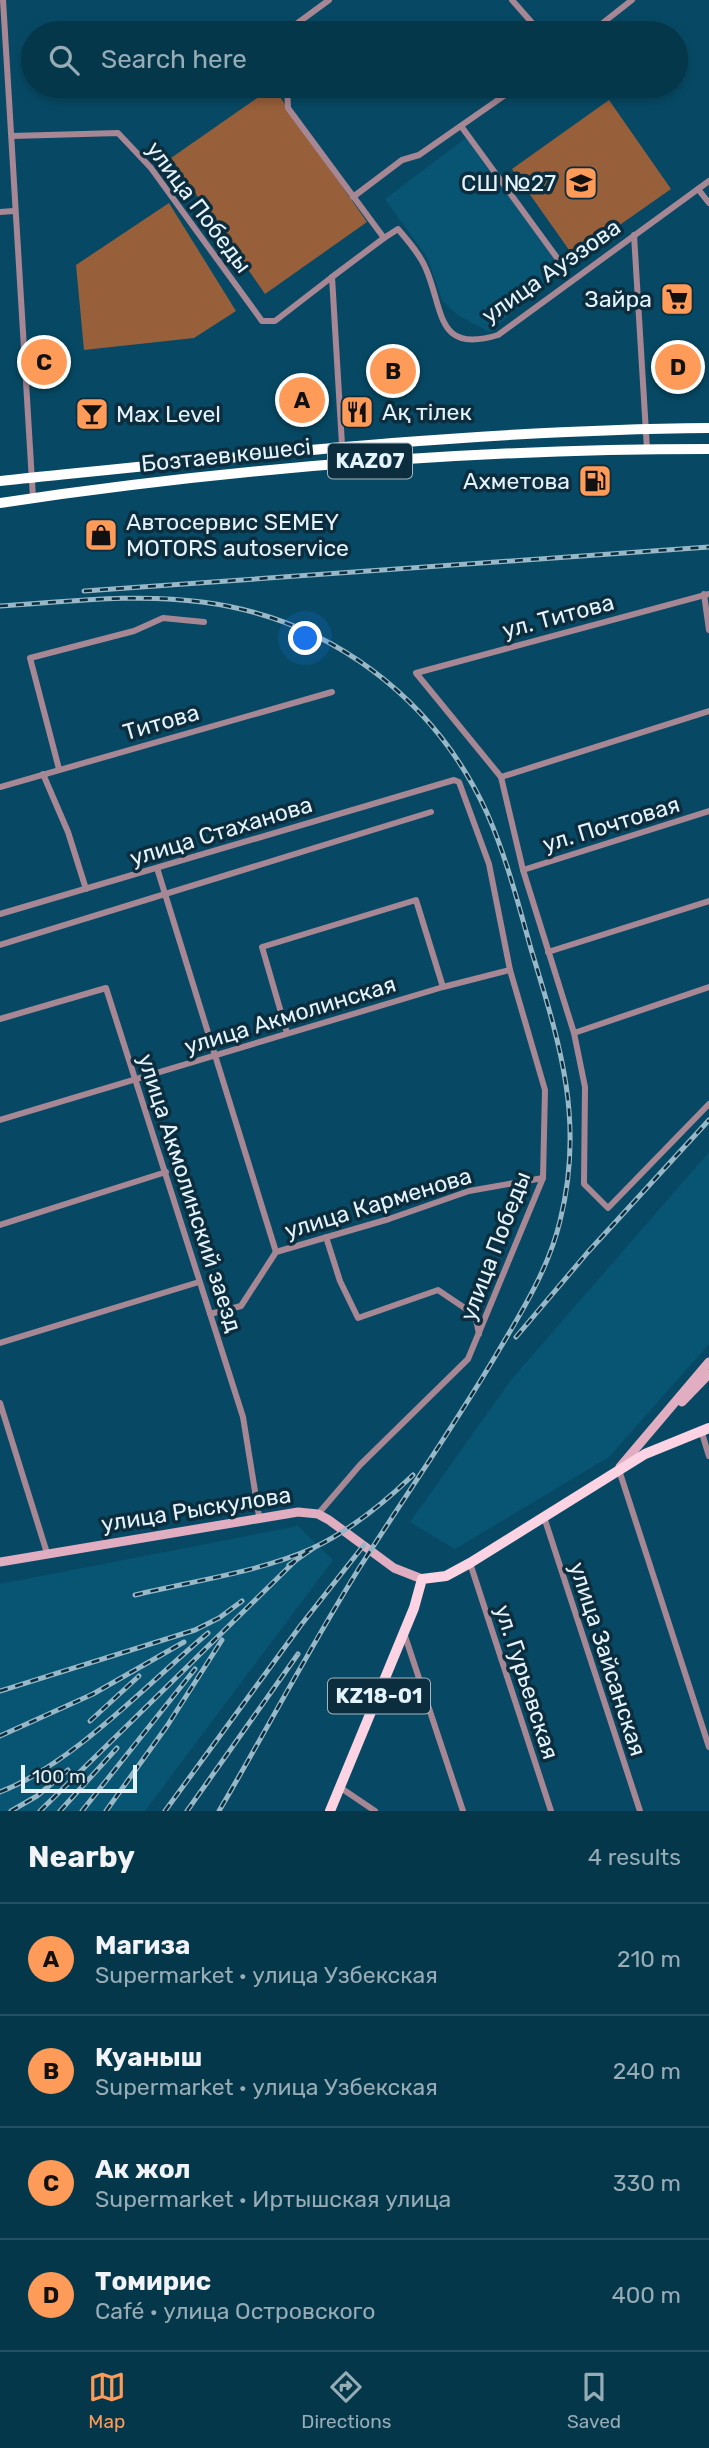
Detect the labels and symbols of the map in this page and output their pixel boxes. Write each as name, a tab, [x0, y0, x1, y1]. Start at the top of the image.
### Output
street label: улица Победы	[140, 136, 258, 278]
school or university icon: СШ №27	[562, 164, 600, 202]
place label: СШ №27	[461, 169, 556, 197]
street label: улица Ауэзова	[476, 213, 626, 329]
supermarket icon: Зайра	[658, 280, 696, 318]
place label: Зайра	[585, 285, 652, 313]
pin: C	[21, 336, 67, 388]
pin: D	[655, 341, 701, 393]
pin: B	[370, 345, 416, 397]
pin: A	[279, 374, 325, 426]
restaurant icon: Ақ тілек	[338, 393, 376, 431]
bar icon: Max Level	[73, 395, 111, 433]
place label: Ақ тілек	[382, 398, 472, 426]
place label: Max Level	[116, 400, 221, 428]
street label: Бозтаев көшесі	[140, 432, 312, 478]
road number: KAZ07	[328, 444, 412, 478]
fuel station icon: Ахметова	[576, 462, 614, 500]
place label: Ахметова	[463, 467, 570, 495]
place label: Автосервис SEMEY MOTORS autoservice	[126, 508, 349, 562]
shop icon: Автосервис SEMEY MOTORS autoservice	[82, 516, 120, 554]
street label: ул. Титова	[499, 588, 617, 644]
your location	[288, 621, 322, 655]
street label: Титова	[120, 698, 202, 746]
street label: улица Стаханова	[126, 790, 316, 872]
street label: ул. Почтовая	[539, 790, 683, 858]
street label: улица Акмолинская	[181, 969, 399, 1061]
street label: улица Акмолинский заезд	[132, 1050, 248, 1336]
street label: улица Карменова	[281, 1161, 475, 1245]
street label: улица Победы	[454, 1167, 536, 1325]
street label: улица Рыскулова	[99, 1480, 293, 1538]
street label: улица Зайсанская	[563, 1558, 653, 1760]
street label: ул. Гурьевская	[489, 1601, 565, 1763]
road number: KZ18-01	[328, 1678, 430, 1714]
scale bar	[21, 1762, 136, 1794]

